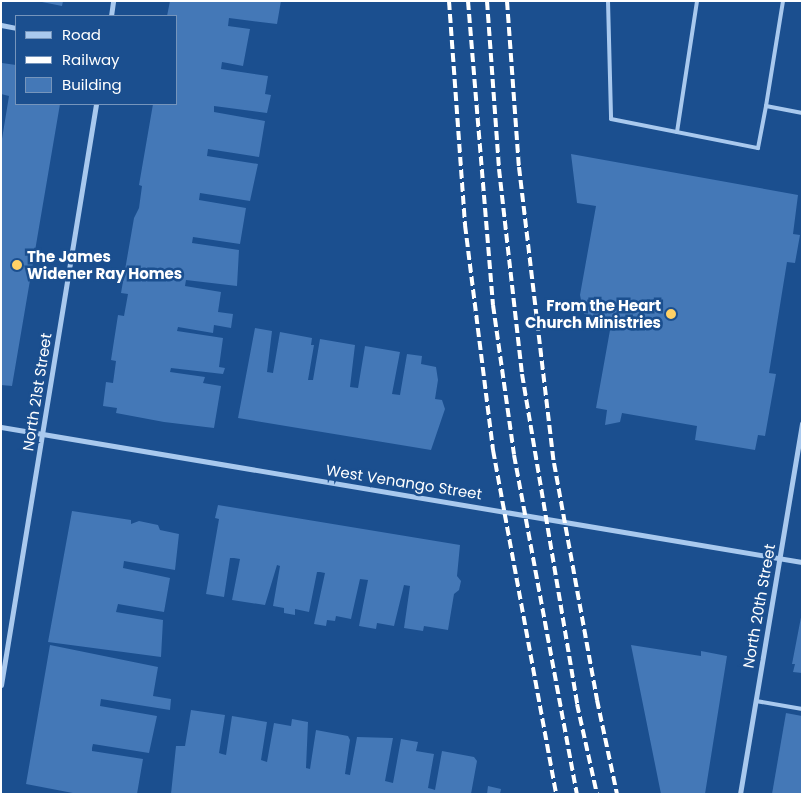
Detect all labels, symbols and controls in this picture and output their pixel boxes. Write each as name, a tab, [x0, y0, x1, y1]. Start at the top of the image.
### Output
legend	[15, 15, 178, 105]
text: Road	[62, 24, 101, 45]
text: Railway	[62, 49, 120, 70]
text: Building	[62, 74, 122, 95]
place label: The James Widener Ray Homes	[27, 247, 182, 282]
marker: The James Widener Ray Homes	[11, 259, 23, 271]
place label: From the Heart Church Ministries	[525, 296, 661, 331]
marker: From the Heart Church Ministries	[665, 308, 677, 320]
street label: North 21st Street	[19, 332, 55, 452]
street label: West Venango Street	[325, 461, 483, 503]
street label: North 20th Street	[739, 542, 779, 670]

